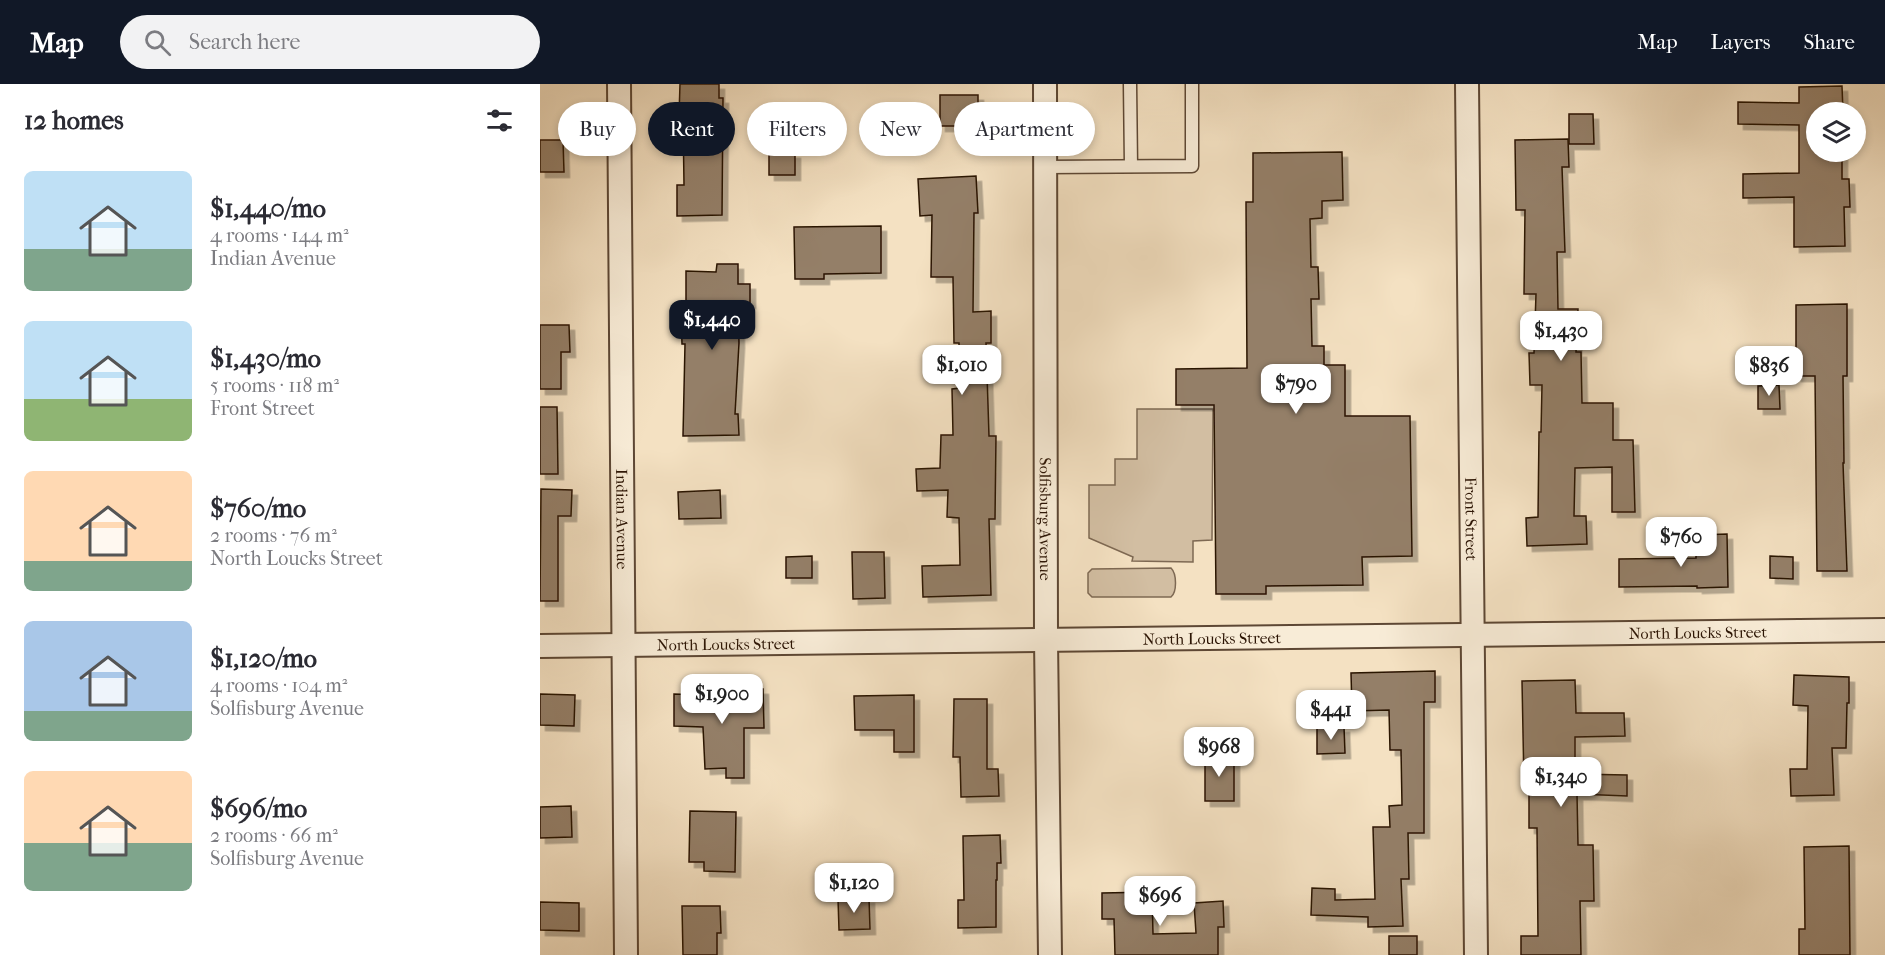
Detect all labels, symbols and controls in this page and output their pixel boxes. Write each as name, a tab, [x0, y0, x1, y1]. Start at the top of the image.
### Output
search box	[120, 15, 540, 69]
text: Map	[30, 26, 84, 59]
icon: search	[141, 26, 174, 59]
text: Search here	[189, 29, 300, 55]
text: Map	[1637, 30, 1678, 54]
text: Layers	[1711, 30, 1770, 54]
text: Share	[1803, 30, 1855, 54]
chip: Buy	[558, 102, 636, 156]
chip: Rent	[648, 102, 735, 156]
chip: Filters	[747, 102, 847, 156]
chip: New	[859, 102, 942, 156]
chip: Apartment	[954, 102, 1095, 156]
map controls	[1806, 102, 1866, 162]
button: layers	[1806, 102, 1866, 162]
icon: filters	[483, 104, 516, 137]
text: 12 homes	[24, 105, 124, 136]
text: $1,440/mo	[210, 193, 326, 224]
icon: home	[72, 195, 144, 267]
text: 4 rooms · 144 m²	[210, 224, 349, 247]
text: Indian Avenue	[210, 247, 336, 270]
pin: $1,440	[663, 300, 761, 351]
text: $1,440	[683, 308, 741, 331]
pin: $1,430	[1512, 311, 1610, 362]
text: $1,430	[1534, 319, 1588, 342]
text: $1,430/mo	[210, 343, 321, 374]
icon: home	[72, 345, 144, 417]
pin: $1,010	[913, 345, 1011, 396]
pin: $836	[1733, 346, 1805, 397]
text: $1,010	[936, 353, 988, 376]
text: $836	[1749, 354, 1789, 377]
pin: $790	[1260, 364, 1332, 415]
text: $790	[1275, 372, 1317, 395]
text: 5 rooms · 118 m²	[210, 374, 339, 397]
text: Front Street	[210, 397, 315, 420]
street label: Solfisburg Avenue	[1036, 457, 1055, 581]
street label: Indian Avenue	[613, 469, 632, 570]
street label: Front Street	[1462, 477, 1481, 561]
text: $760/mo	[210, 493, 306, 524]
icon: home	[72, 495, 144, 567]
pin: $760	[1645, 517, 1717, 568]
text: 2 rooms · 76 m²	[210, 524, 337, 547]
text: $760	[1660, 525, 1702, 548]
text: North Loucks Street	[210, 547, 383, 570]
street label: North Loucks Street	[1629, 622, 1768, 643]
street label: North Loucks Street	[1143, 628, 1282, 648]
street label: North Loucks Street	[657, 633, 796, 654]
text: $1,120/mo	[210, 643, 317, 674]
icon: home	[72, 645, 144, 717]
text: 4 rooms · 104 m²	[210, 674, 348, 697]
pin: $1,900	[673, 674, 771, 725]
text: $1,900	[695, 682, 749, 705]
pin: $441	[1295, 690, 1367, 741]
text: Solfisburg Avenue	[210, 697, 364, 720]
text: $441	[1310, 698, 1352, 721]
pin: $968	[1183, 727, 1255, 778]
text: $968	[1198, 735, 1240, 758]
pin: $1,340	[1512, 757, 1610, 808]
text: $1,340	[1534, 765, 1588, 788]
text: $696/mo	[210, 793, 307, 824]
icon: home	[72, 795, 144, 867]
text: 2 rooms · 66 m²	[210, 824, 338, 847]
text: Solfisburg Avenue	[210, 847, 364, 870]
pin: $1,120	[805, 863, 903, 914]
text: $1,120	[829, 871, 879, 894]
pin: $696	[1124, 876, 1196, 927]
text: $696	[1138, 884, 1182, 907]

